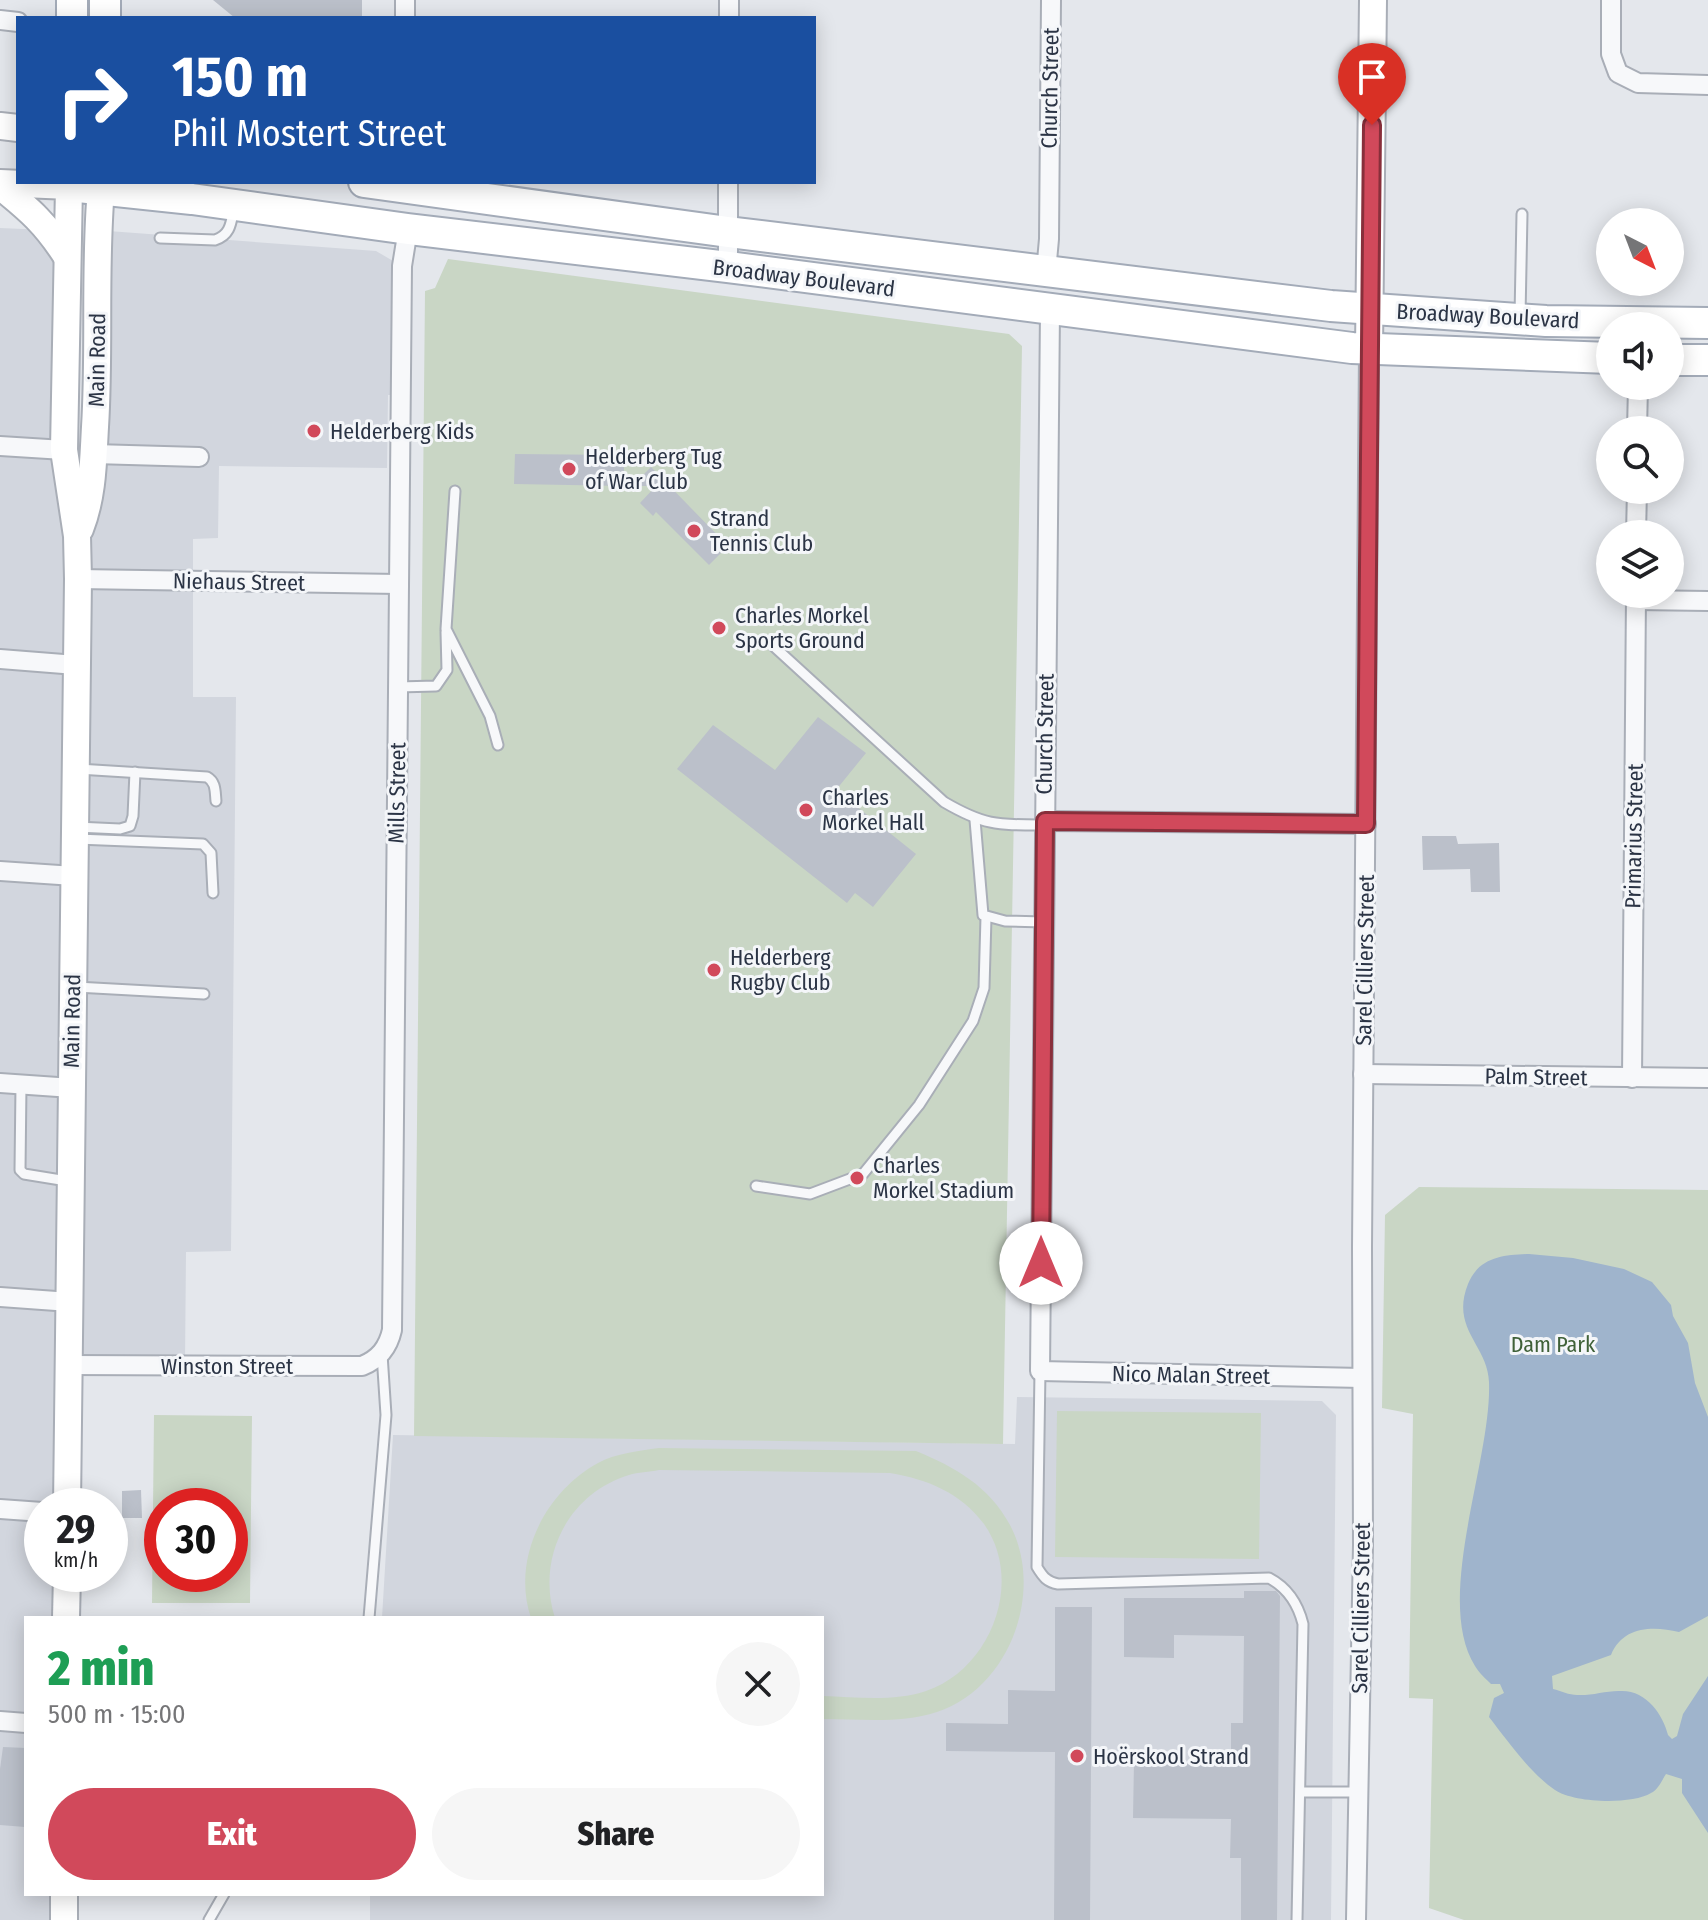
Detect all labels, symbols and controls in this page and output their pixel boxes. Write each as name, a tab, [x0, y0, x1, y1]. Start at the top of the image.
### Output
street label: Church Street	[1035, 26, 1065, 149]
pin	[1338, 43, 1406, 125]
text: 150 m	[172, 44, 308, 111]
icon: right	[40, 48, 144, 152]
icon: arrive	[1350, 55, 1394, 99]
text: Phil Mostert Street	[172, 112, 446, 156]
north arrow	[1596, 208, 1684, 296]
map controls	[1596, 208, 1684, 608]
street label: Broadway Boulevard	[711, 253, 897, 303]
street label: Broadway Boulevard	[1396, 298, 1580, 334]
button: sound	[1596, 312, 1684, 400]
street label: Main Road	[83, 313, 111, 407]
button: search	[1596, 416, 1684, 504]
place label: Helderberg Kids	[330, 418, 474, 445]
marker: Helderberg Kids	[305, 422, 323, 440]
place label: Helderberg Tug of War Club	[585, 443, 723, 495]
marker: Helderberg Tug of War Club	[560, 460, 578, 478]
place label: Strand Tennis Club	[710, 505, 813, 557]
button: layers	[1596, 520, 1684, 608]
marker: Strand Tennis Club	[685, 522, 703, 540]
street label: Niehaus Street	[173, 567, 306, 597]
place label: Charles Morkel Sports Ground	[735, 602, 869, 654]
marker: Charles Morkel Sports Ground	[710, 619, 728, 637]
street label: Church Street	[1030, 672, 1060, 795]
street label: Mills Street	[383, 741, 411, 844]
street label: Primarius Street	[1619, 762, 1649, 909]
place label: Charles Morkel Hall	[822, 784, 924, 836]
marker: Charles Morkel Hall	[797, 801, 815, 819]
street label: Sarel Cilliers Street	[1350, 873, 1380, 1046]
place label: Helderberg Rugby Club	[730, 944, 831, 996]
marker: Helderberg Rugby Club	[705, 961, 723, 979]
street label: Main Road	[58, 974, 86, 1068]
street label: Palm Street	[1484, 1063, 1588, 1091]
place label: Charles Morkel Stadium	[873, 1152, 1014, 1204]
marker: Charles Morkel Stadium	[848, 1169, 866, 1187]
position arrow	[999, 1221, 1083, 1305]
park label: Dam Park	[1511, 1331, 1596, 1358]
street label: Winston Street	[161, 1353, 294, 1380]
street label: Nico Malan Street	[1112, 1360, 1271, 1390]
speed limit sign: 30	[144, 1488, 248, 1592]
text: 29	[56, 1506, 95, 1554]
street label: Sarel Cilliers Street	[1346, 1521, 1376, 1694]
text: km/h	[54, 1548, 98, 1572]
text: 2 min	[48, 1640, 154, 1698]
button: close	[716, 1642, 800, 1726]
text: 500 m · 15:00	[48, 1699, 186, 1730]
place label: Hoërskool Strand	[1093, 1743, 1249, 1770]
marker: Hoërskool Strand	[1068, 1747, 1086, 1765]
button: Exit	[48, 1788, 416, 1880]
button: Share	[432, 1788, 800, 1880]

